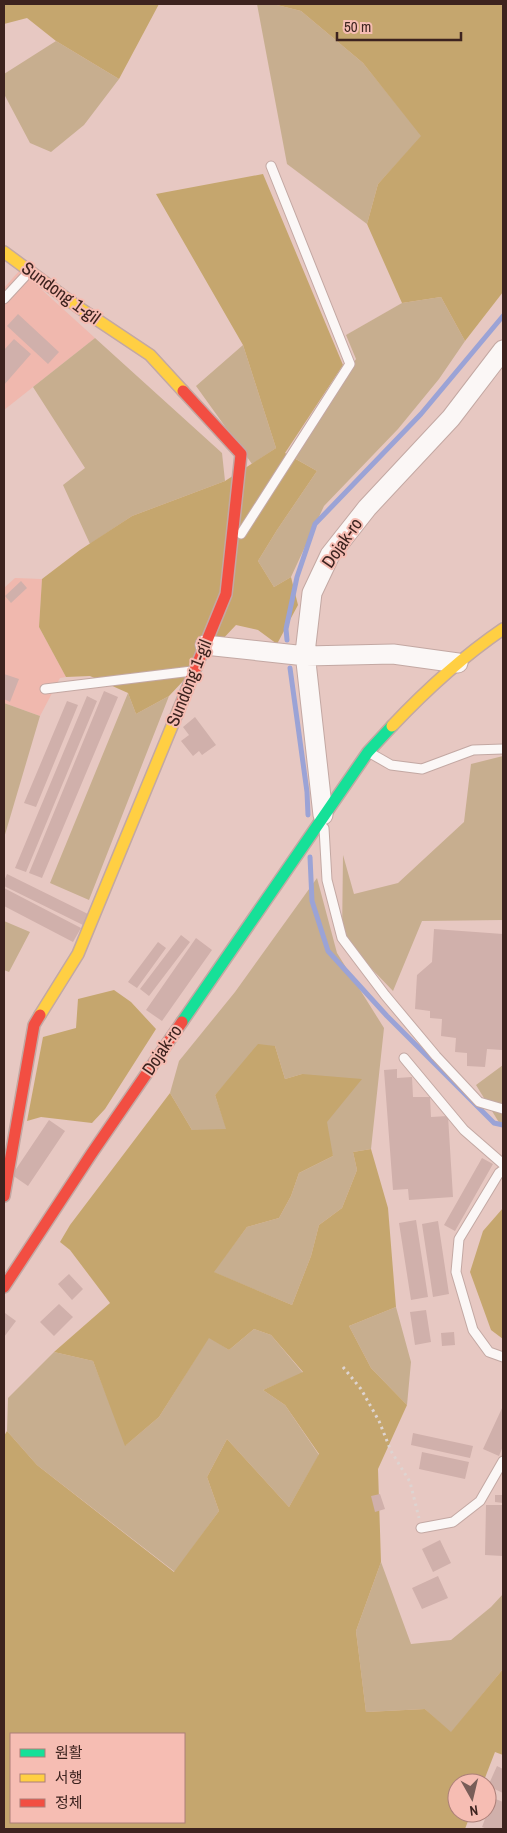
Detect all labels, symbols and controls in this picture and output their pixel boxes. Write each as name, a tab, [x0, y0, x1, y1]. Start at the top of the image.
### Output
scale bar	[337, 10, 461, 42]
text: 50 m	[344, 16, 371, 37]
street label: Sundong 1-gil	[17, 255, 106, 330]
street label: Dojak-ro	[315, 513, 368, 573]
street label: Sundong 1-gil	[160, 636, 217, 730]
street label: Dojak-ro	[136, 1020, 188, 1080]
legend	[10, 1733, 185, 1823]
text: 원활	[55, 1742, 83, 1763]
text: 서행	[55, 1767, 83, 1788]
north arrow	[447, 1773, 497, 1823]
text: 정체	[55, 1792, 83, 1813]
text: N	[468, 1801, 479, 1820]

